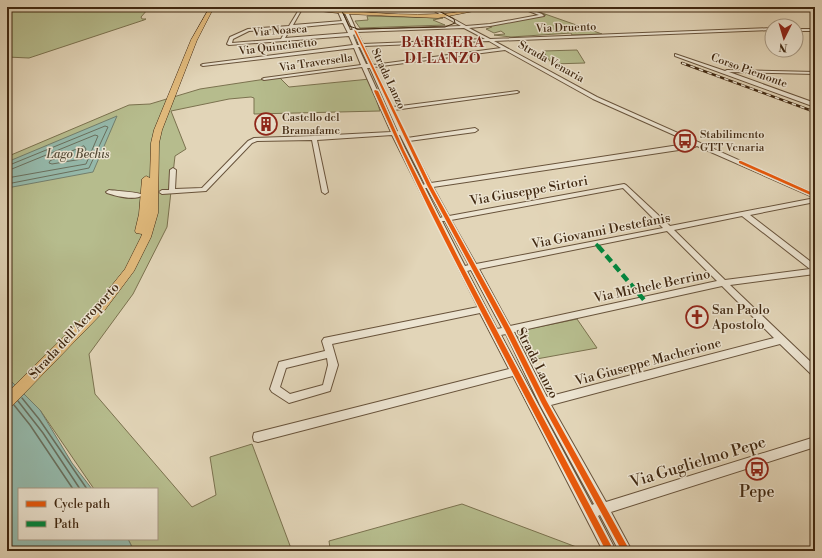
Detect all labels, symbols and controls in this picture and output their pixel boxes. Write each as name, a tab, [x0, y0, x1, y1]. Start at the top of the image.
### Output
north arrow	[764, 18, 804, 58]
street label: Via Druento	[534, 20, 597, 36]
street label: Via Noasca	[251, 22, 308, 40]
district label: BARRIERA DI LANZO	[401, 34, 485, 68]
street label: Via Quincinetto	[237, 35, 318, 59]
street label: Strada Venaria	[516, 38, 587, 86]
text: N	[778, 40, 788, 54]
street label: Strada Lanzo	[368, 46, 408, 112]
street label: Via Traversella	[277, 51, 354, 75]
street label: Corso Piemonte	[709, 51, 789, 91]
building icon: Castello del Bramafame	[253, 111, 279, 137]
place label: Castello del Bramafame	[281, 111, 340, 138]
bus stop icon: Stabilimento GTT Venaria	[672, 128, 698, 154]
place label: Stabilimento GTT Venaria	[700, 128, 765, 155]
water label: Lago Bechis	[46, 147, 110, 162]
street label: Via Giuseppe Sirtori	[468, 173, 589, 209]
street label: Via Giovanni Destefanis	[529, 210, 672, 252]
street label: Via Michele Berrino	[591, 266, 712, 306]
street label: Strada dell'Aeroporto	[25, 280, 123, 382]
place label: San Paolo Apostolo	[711, 302, 770, 333]
church icon: San Paolo Apostolo	[684, 304, 710, 330]
street label: Strada Lanzo	[512, 325, 562, 401]
street label: Via Giuseppe Macherione	[572, 335, 723, 389]
street label: Via Guglielmo Pepe	[628, 432, 768, 492]
bus stop icon: Pepe	[744, 456, 770, 482]
place label: Pepe	[739, 482, 775, 502]
legend	[18, 488, 158, 540]
text: Cycle path	[54, 497, 110, 512]
text: Path	[54, 517, 79, 532]

